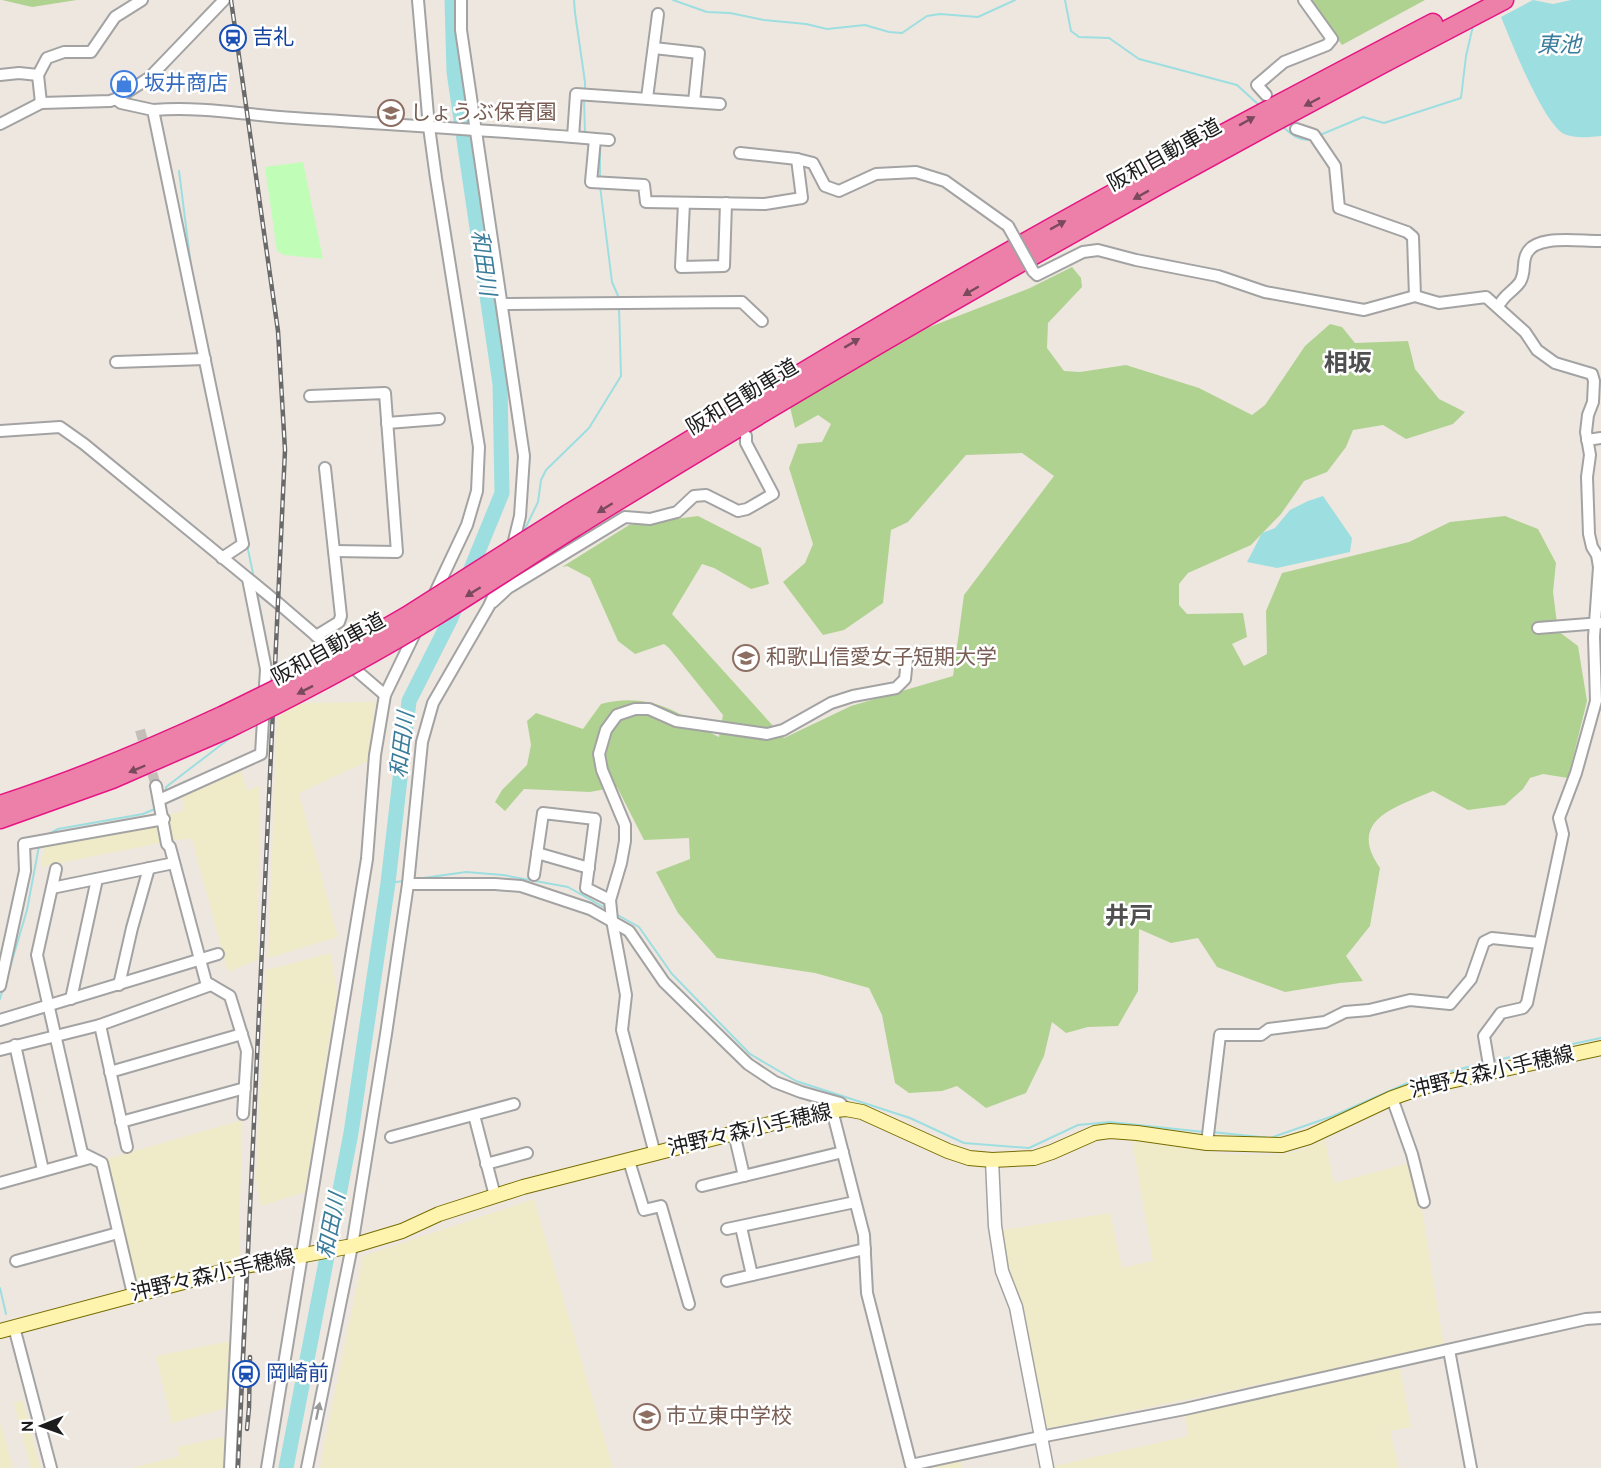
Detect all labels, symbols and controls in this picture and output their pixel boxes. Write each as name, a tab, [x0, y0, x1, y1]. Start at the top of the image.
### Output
station icon: 吉礼	[218, 23, 248, 53]
place label: 吉礼	[252, 25, 294, 52]
water label: 東池	[1537, 33, 1583, 60]
shop icon: 坂井商店	[109, 69, 139, 99]
place label: 坂井商店	[144, 71, 228, 98]
one-way arrow	[1303, 96, 1321, 106]
school or university icon: しょうぶ保育園	[376, 98, 406, 128]
place label: しょうぶ保育園	[410, 100, 557, 127]
street label: 阪和自動車道	[1103, 114, 1227, 198]
one-way arrow	[1239, 116, 1256, 126]
one-way arrow	[1132, 190, 1149, 200]
one-way arrow	[1050, 220, 1067, 230]
water label: 和田川	[464, 228, 500, 300]
one-way arrow	[962, 286, 979, 296]
one-way arrow	[844, 338, 861, 348]
district label: 相坂	[1324, 350, 1372, 380]
street label: 阪和自動車道	[682, 354, 804, 442]
one-way arrow	[597, 503, 613, 514]
one-way arrow	[465, 586, 481, 597]
street label: 阪和自動車道	[267, 608, 391, 692]
school or university icon: 和歌山信愛女子短期大学	[731, 643, 761, 673]
place label: 和歌山信愛女子短期大学	[766, 645, 997, 672]
one-way arrow	[296, 685, 313, 695]
water label: 和田川	[387, 709, 422, 779]
one-way arrow	[128, 764, 146, 774]
district label: 井戸	[1105, 903, 1153, 933]
street label: 沖野々森小手穂線	[1407, 1041, 1577, 1105]
street label: 沖野々森小手穂線	[665, 1099, 835, 1163]
water label: 和田川	[313, 1189, 353, 1261]
street label: 沖野々森小手穂線	[128, 1244, 298, 1308]
station icon: 岡崎前	[231, 1359, 261, 1389]
place label: 岡崎前	[266, 1361, 329, 1388]
north arrow	[12, 1396, 72, 1456]
one-way arrow	[314, 1401, 323, 1420]
school or university icon: 市立東中学校	[632, 1402, 662, 1432]
place label: 市立東中学校	[666, 1404, 792, 1431]
text: N	[19, 1420, 39, 1432]

